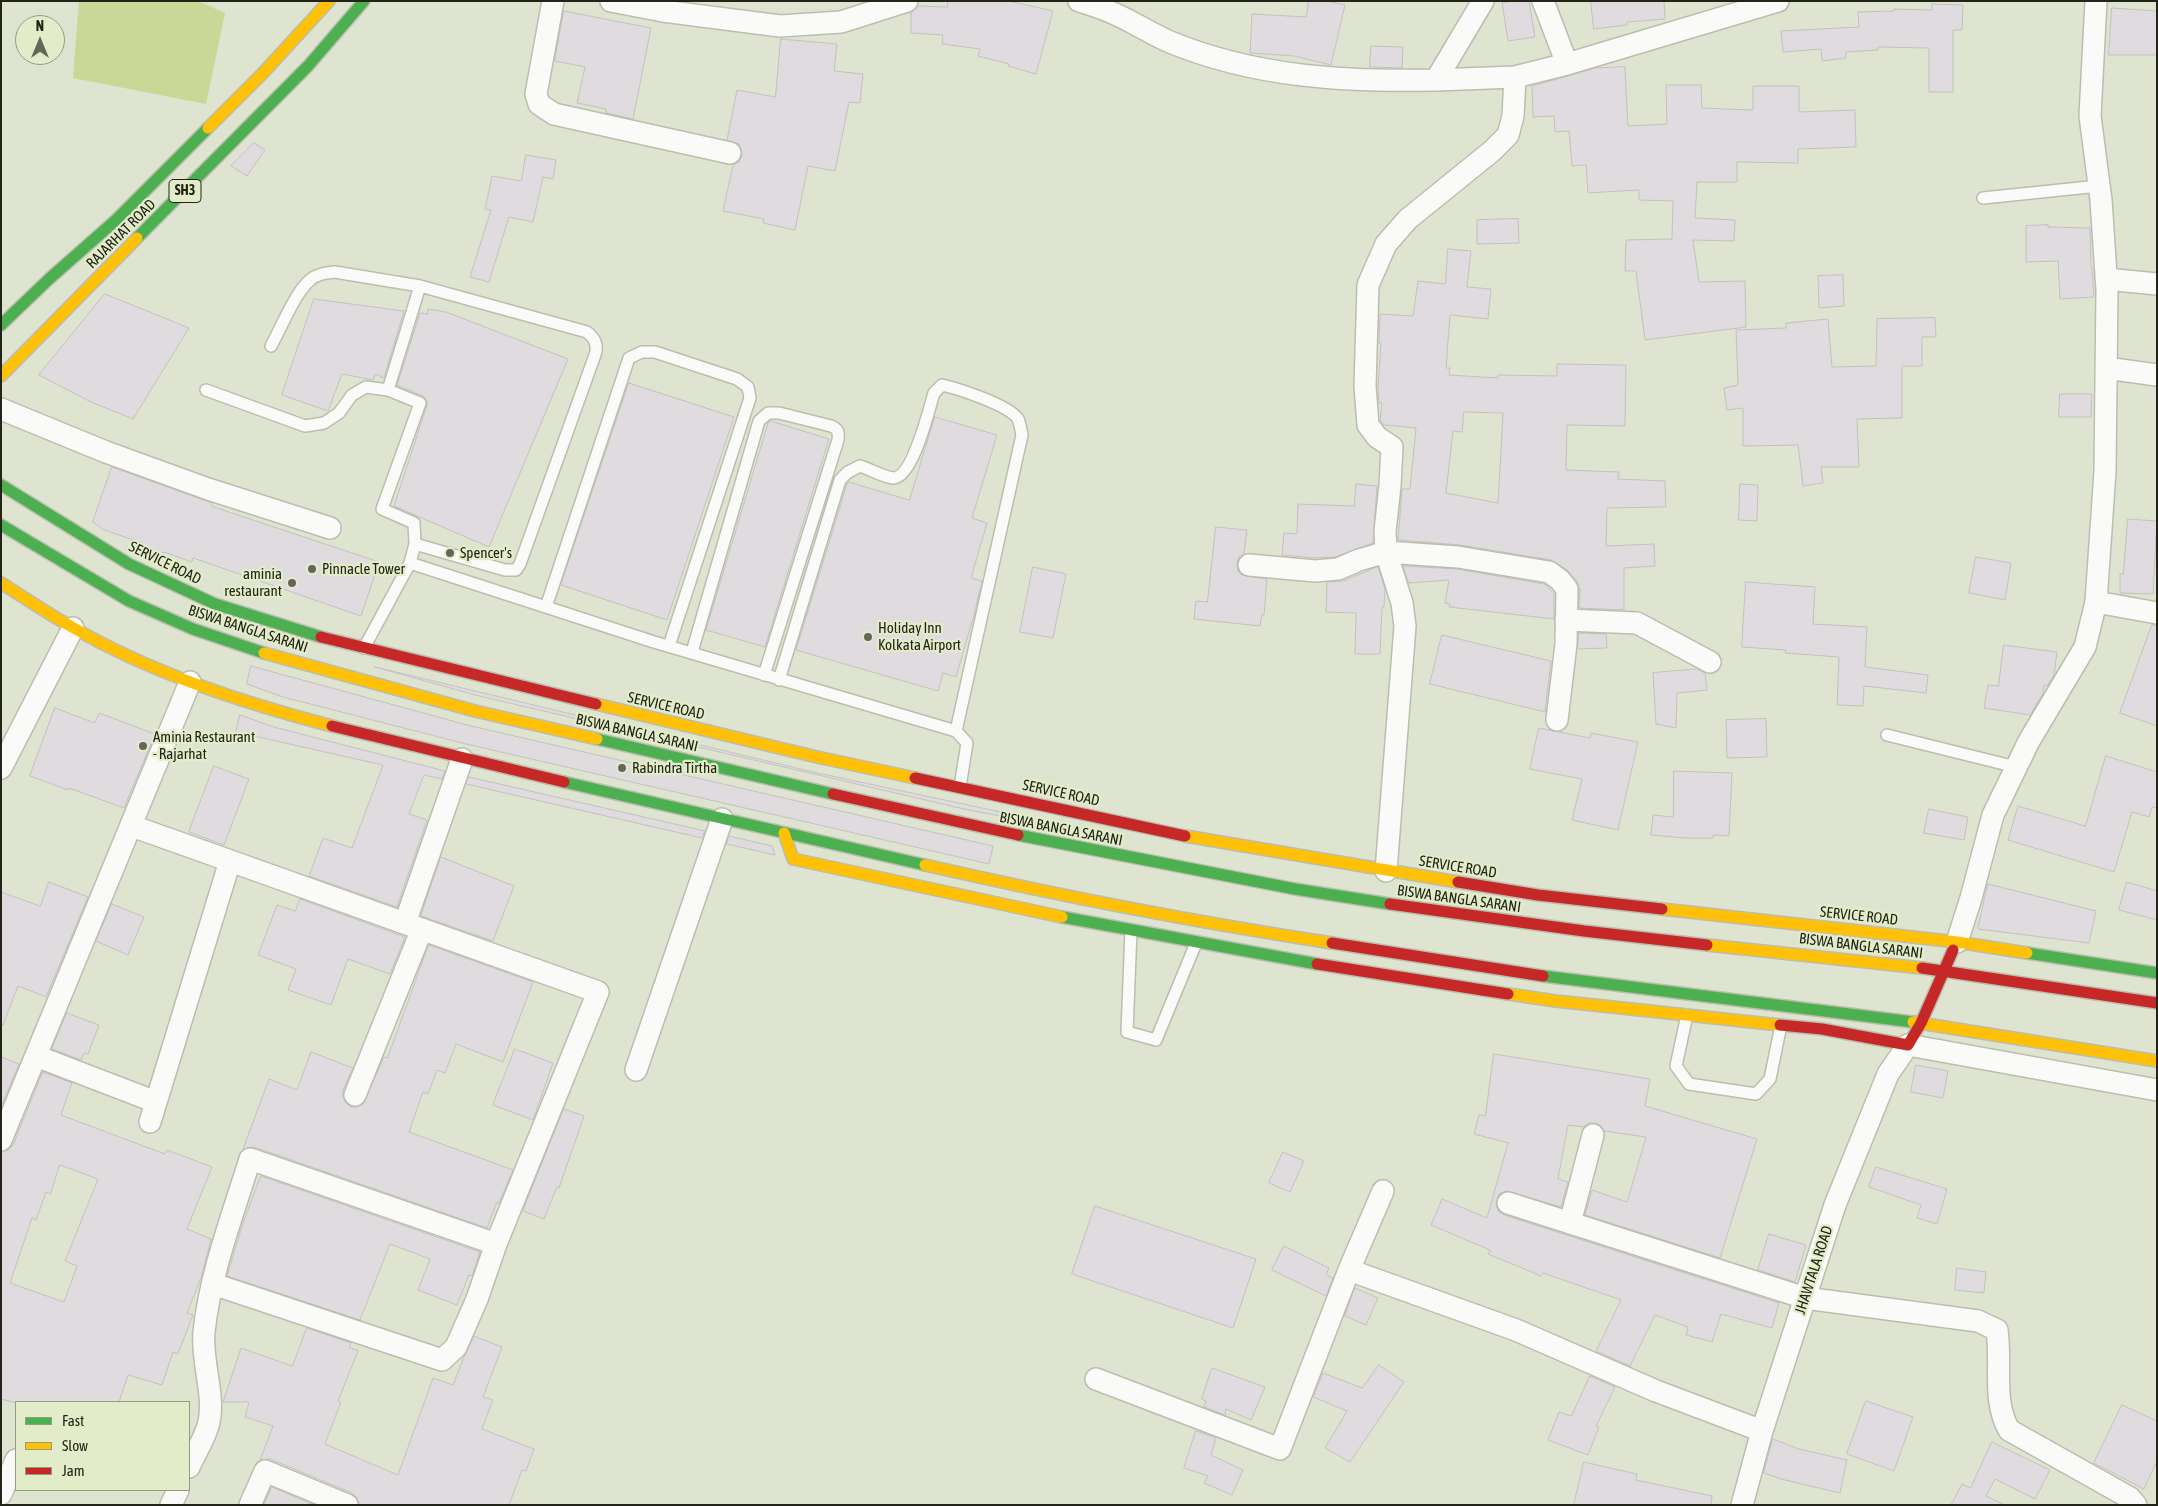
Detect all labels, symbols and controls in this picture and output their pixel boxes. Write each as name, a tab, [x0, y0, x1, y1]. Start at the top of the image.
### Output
north arrow	[15, 15, 65, 65]
text: N	[36, 18, 44, 34]
road number: SH3	[169, 180, 201, 202]
street label: RAJARHAT ROAD	[83, 196, 159, 272]
street label: SERVICE ROAD	[126, 538, 204, 588]
place label: Spencer's	[460, 544, 512, 562]
marker: Spencer's	[444, 547, 456, 559]
place label: Pinnacle Tower	[322, 560, 405, 578]
marker: Pinnacle Tower	[306, 563, 318, 575]
place label: aminia restaurant	[224, 565, 282, 600]
marker: aminia restaurant	[286, 577, 298, 589]
street label: BISWA BANGLA SARANI	[186, 601, 310, 657]
place label: Holiday Inn Kolkata Airport	[878, 619, 961, 654]
marker: Holiday Inn Kolkata Airport	[862, 631, 874, 643]
street label: SERVICE ROAD	[626, 688, 706, 724]
street label: BISWA BANGLA SARANI	[574, 710, 700, 756]
place label: Aminia Restaurant - Rajarhat	[153, 728, 255, 763]
marker: Aminia Restaurant - Rajarhat	[137, 740, 149, 752]
place label: Rabindra Tirtha	[632, 759, 717, 777]
marker: Rabindra Tirtha	[616, 762, 628, 774]
street label: SERVICE ROAD	[1021, 776, 1101, 810]
street label: BISWA BANGLA SARANI	[998, 808, 1124, 850]
street label: SERVICE ROAD	[1418, 852, 1498, 882]
street label: BISWA BANGLA SARANI	[1396, 881, 1522, 917]
street label: SERVICE ROAD	[1819, 903, 1899, 929]
street label: BISWA BANGLA SARANI	[1798, 929, 1924, 963]
street label: JHAWTALA ROAD	[1791, 1224, 1837, 1316]
legend	[15, 1401, 190, 1491]
text: Fast	[62, 1412, 84, 1429]
text: Slow	[62, 1437, 88, 1454]
text: Jam	[62, 1462, 85, 1479]

